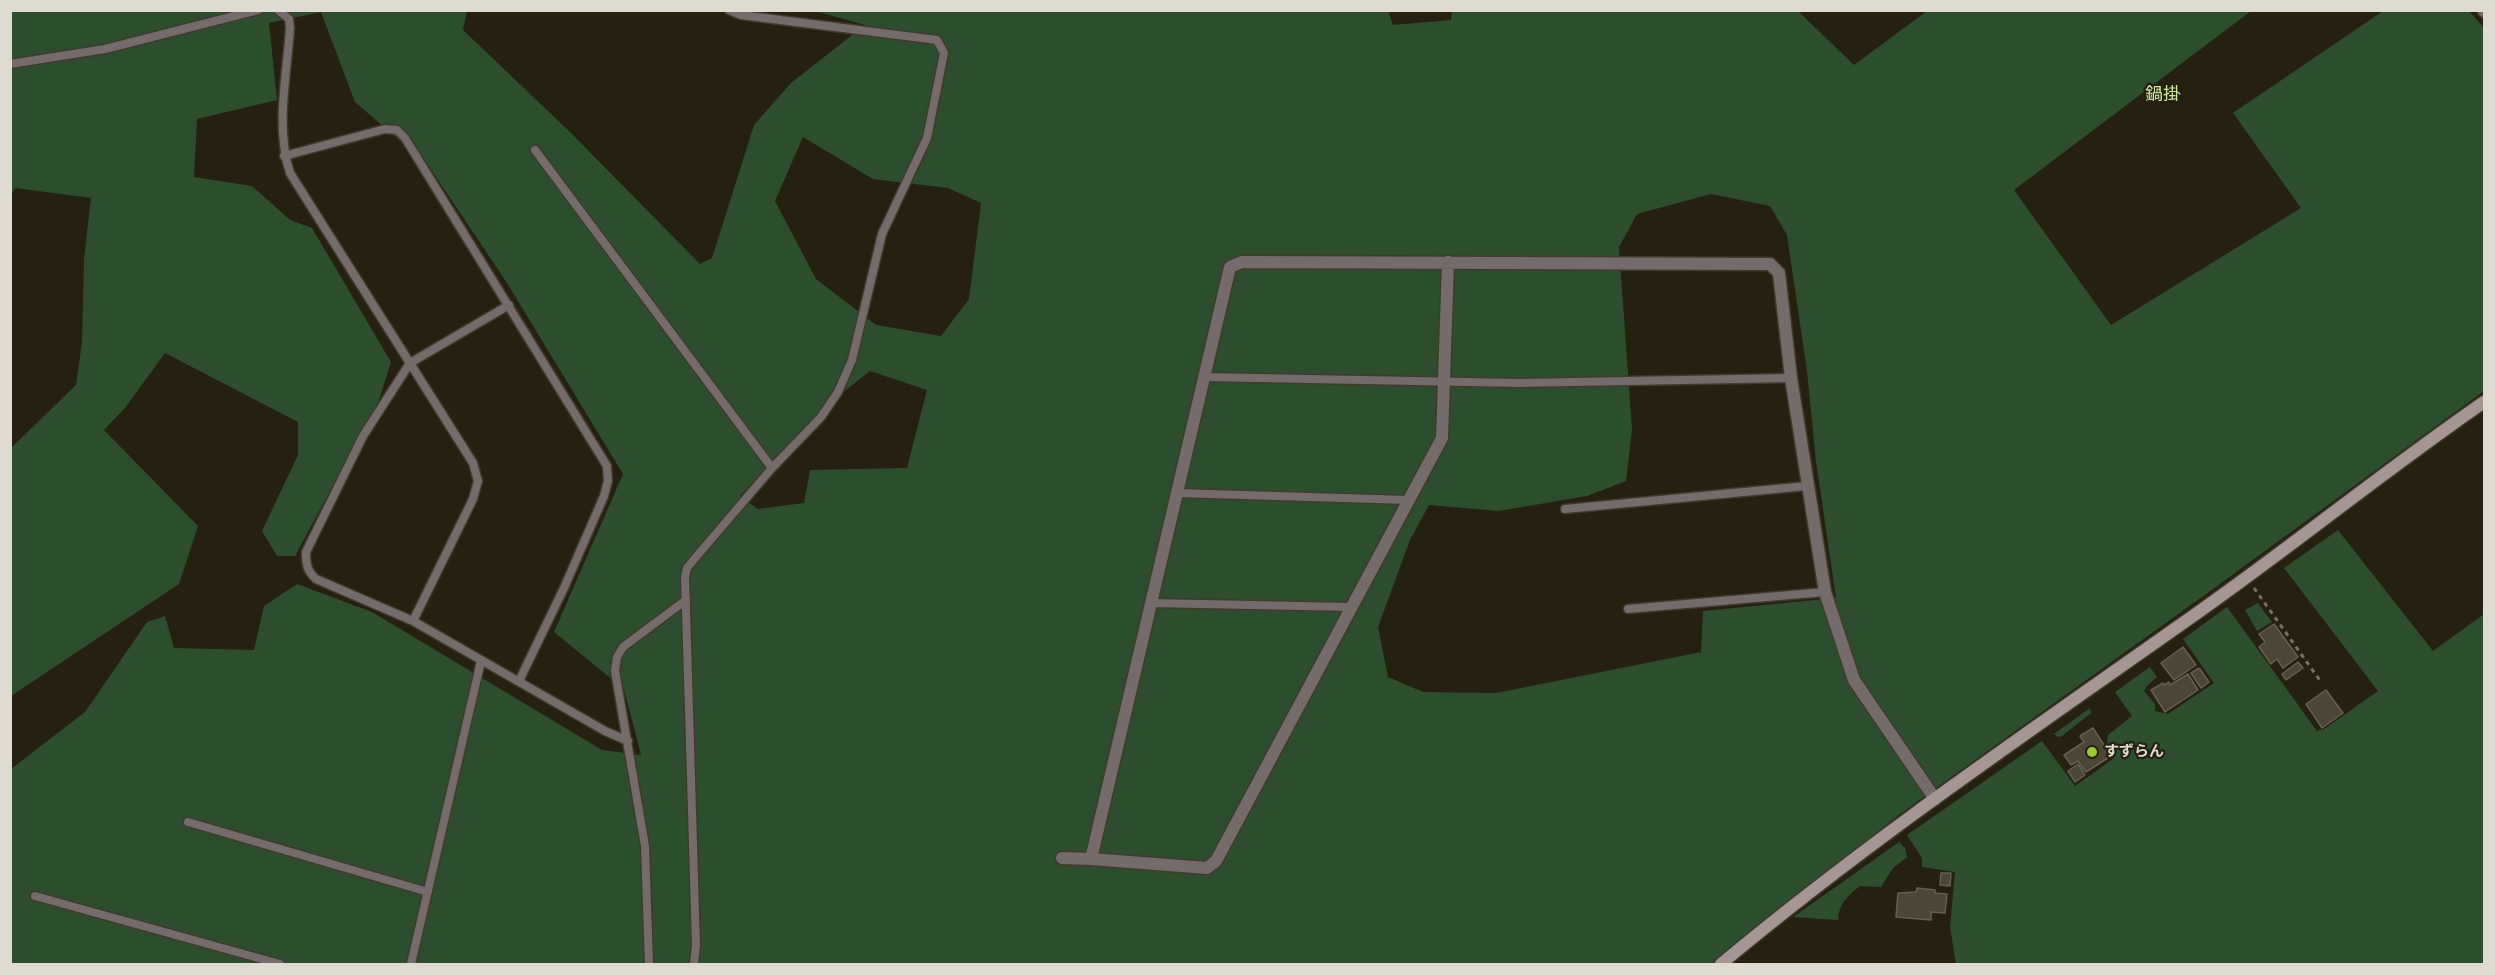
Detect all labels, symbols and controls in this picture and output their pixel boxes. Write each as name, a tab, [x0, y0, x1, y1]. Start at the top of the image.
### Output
district label: 鍋掛	[2145, 84, 2181, 106]
place label: すずらん	[2104, 743, 2164, 761]
marker: すずらん	[2085, 745, 2099, 759]

